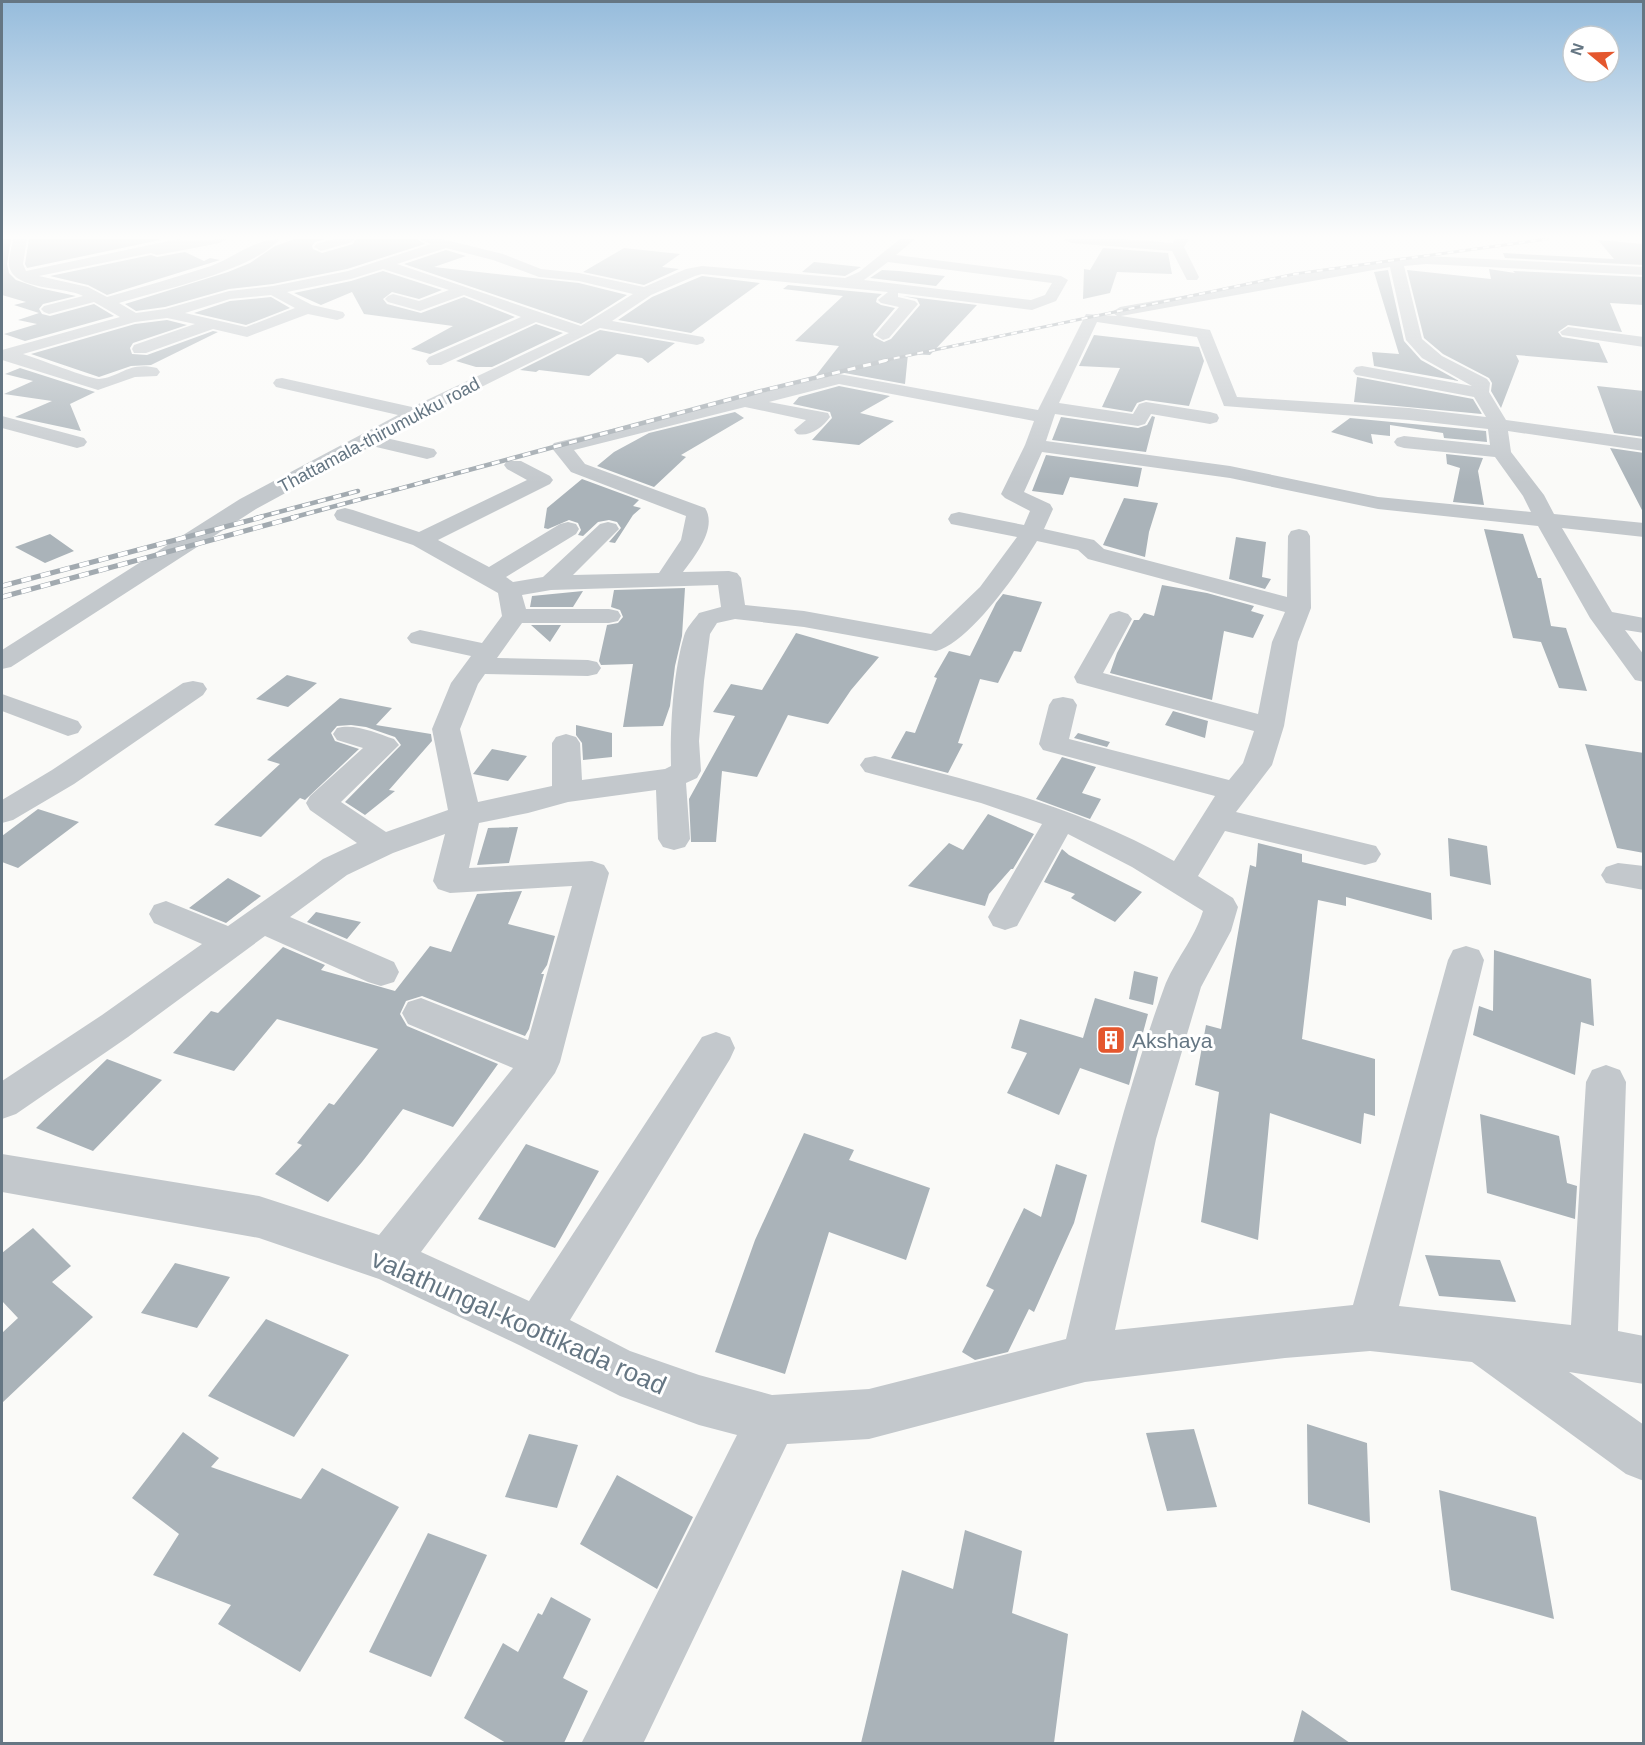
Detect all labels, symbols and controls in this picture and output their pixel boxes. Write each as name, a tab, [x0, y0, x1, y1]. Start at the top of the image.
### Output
north arrow	[1561, 24, 1621, 84]
text: N	[1567, 41, 1587, 58]
street label: Thattamala-thirumukku road	[275, 373, 483, 497]
building icon: Akshaya	[1095, 1024, 1127, 1056]
place label: Akshaya	[1132, 1029, 1213, 1052]
street label: valathungal-koottikada road	[367, 1243, 671, 1401]

